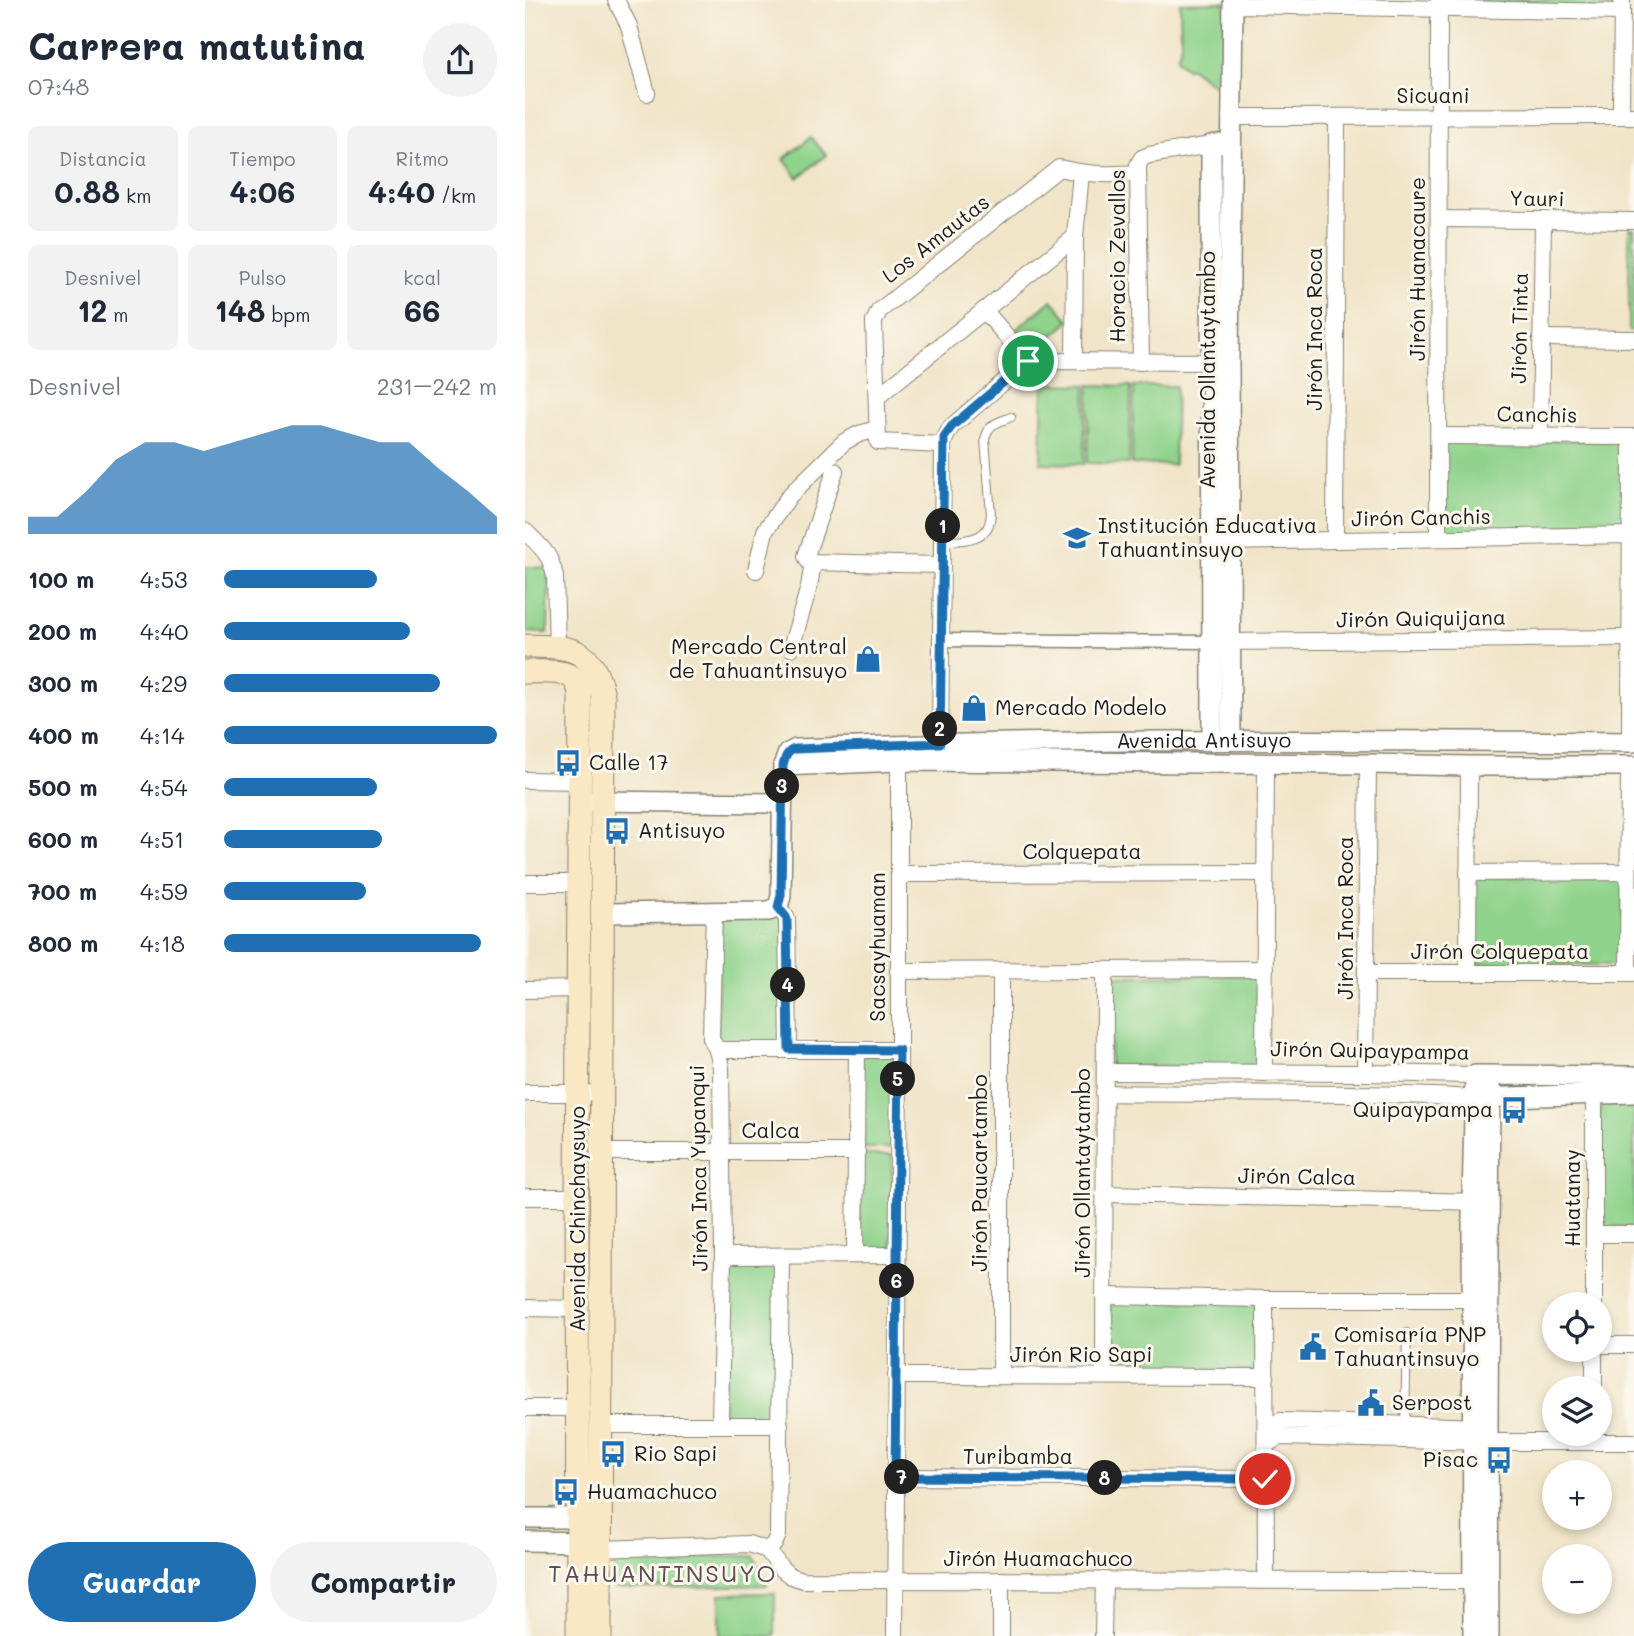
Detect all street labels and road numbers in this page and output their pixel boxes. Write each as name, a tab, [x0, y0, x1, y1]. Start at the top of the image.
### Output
street label: Sicuani	[1396, 81, 1470, 108]
street label: Horacio Zevallos	[1103, 169, 1130, 343]
street label: Jirón Huanacaure	[1403, 177, 1430, 361]
street label: Yauri	[1509, 184, 1565, 211]
street label: Los Amautas	[876, 188, 994, 288]
street label: Jirón Inca Roca	[1300, 247, 1327, 411]
street label: Avenida Ollantaytambo	[1193, 251, 1220, 489]
street label: Jirón Tinta	[1504, 272, 1533, 384]
street label: Canchis	[1497, 399, 1578, 428]
street label: Jirón Canchis	[1351, 502, 1491, 531]
street label: Jirón Quiquijana	[1336, 603, 1506, 632]
street label: Avenida Antisuyo	[1116, 725, 1291, 753]
street label: Jirón Inca Roca	[1331, 836, 1358, 1000]
street label: Colquepata	[1022, 837, 1142, 864]
street label: Sacsayhuaman	[863, 872, 890, 1022]
street label: Jirón Colquepata	[1411, 937, 1589, 964]
street label: Jirón Quipaypampa	[1270, 1034, 1470, 1065]
street label: Jirón Inca Yupanqui	[682, 1065, 713, 1272]
street label: Jirón Ollantaytambo	[1068, 1068, 1095, 1278]
street label: Jirón Paucartambo	[965, 1074, 992, 1272]
street label: Avenida Chinchaysuyo	[563, 1106, 590, 1332]
street label: Calca	[742, 1116, 800, 1143]
street label: Huatanay	[1558, 1149, 1585, 1247]
street label: Jirón Calca	[1238, 1161, 1356, 1190]
street label: Jirón Rio Sapi	[1010, 1340, 1152, 1367]
street label: Turibamba	[963, 1442, 1073, 1469]
street label: Jirón Huamachuco	[943, 1544, 1133, 1571]

